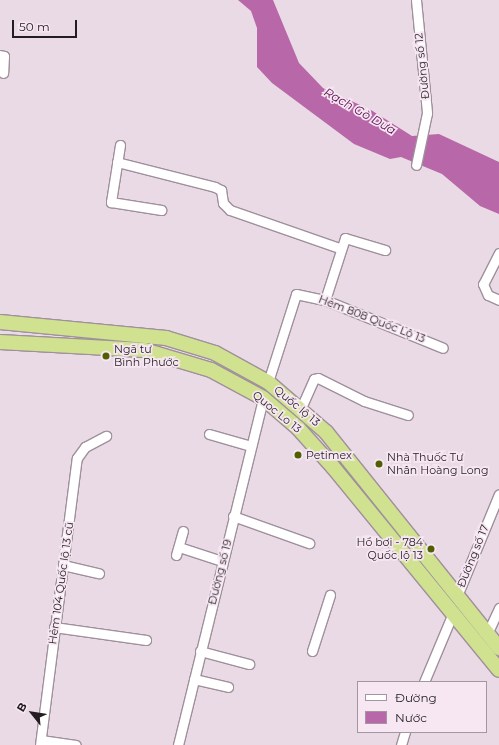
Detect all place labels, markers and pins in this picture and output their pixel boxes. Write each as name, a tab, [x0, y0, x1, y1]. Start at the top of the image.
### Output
place label: Ngã tư Bình Phước	[114, 343, 179, 369]
marker: Ngã tư Bình Phước	[101, 351, 111, 361]
place label: Petimex	[306, 448, 352, 462]
marker: Petimex	[293, 450, 303, 460]
place label: Nhà Thuốc Tư Nhân Hoàng Long	[387, 451, 489, 477]
marker: Nhà Thuốc Tư Nhân Hoàng Long	[374, 459, 384, 469]
place label: Hồ bơi - 784 Quốc lộ 13	[356, 536, 423, 562]
marker: Hồ bơi - 784 Quốc lộ 13	[426, 544, 436, 554]

